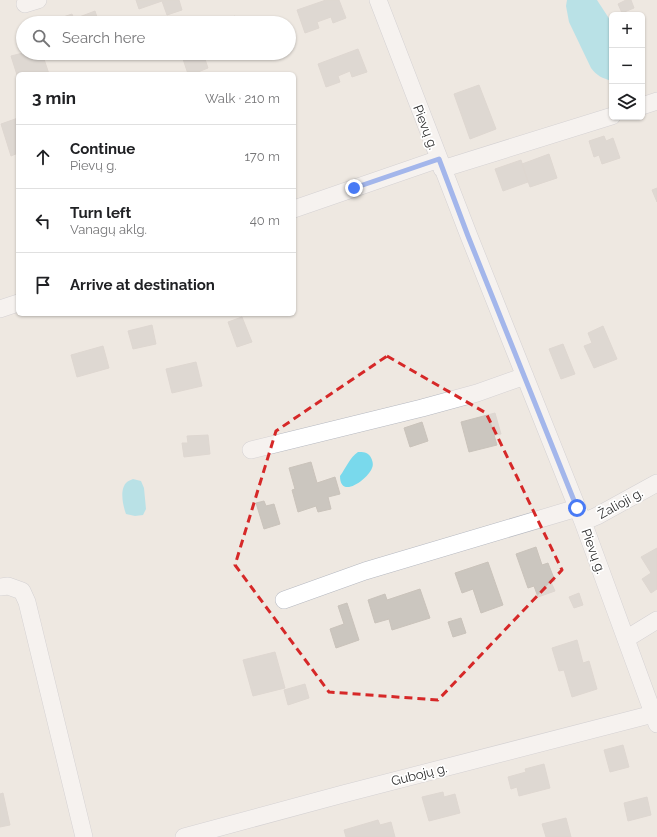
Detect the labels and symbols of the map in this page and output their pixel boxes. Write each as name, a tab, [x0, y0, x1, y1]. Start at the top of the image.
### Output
street label: Pievų g.	[410, 103, 441, 152]
route end	[345, 179, 363, 197]
street label: Žalioji g.	[595, 485, 645, 522]
route start	[568, 499, 586, 517]
street label: Pievų g.	[578, 527, 609, 576]
street label: Gubojų g.	[390, 760, 449, 789]

